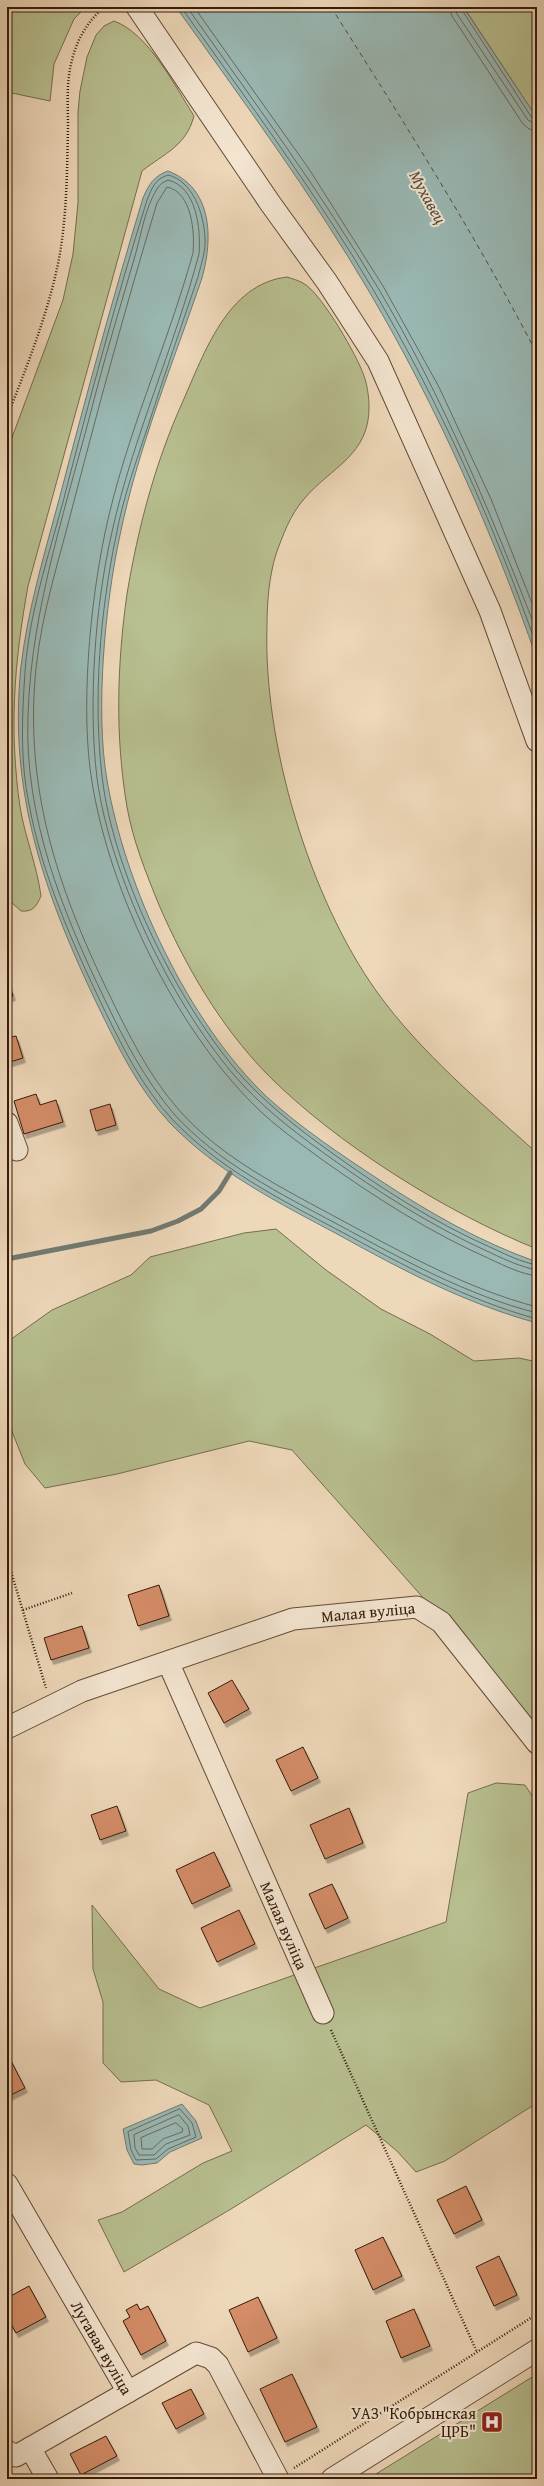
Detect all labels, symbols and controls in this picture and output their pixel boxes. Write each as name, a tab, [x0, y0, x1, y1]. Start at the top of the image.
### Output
water label: Мухавец	[403, 165, 454, 229]
street label: Малая вуліца	[320, 1595, 417, 1628]
street label: Малая вуліца	[254, 1877, 315, 1974]
street label: Лугавая вуліца	[65, 2296, 139, 2399]
place label: УАЗ "Кобрынская ЦРБ"	[351, 2401, 476, 2443]
hospital icon: УАЗ "Кобрынская ЦРБ"	[479, 2409, 505, 2435]

